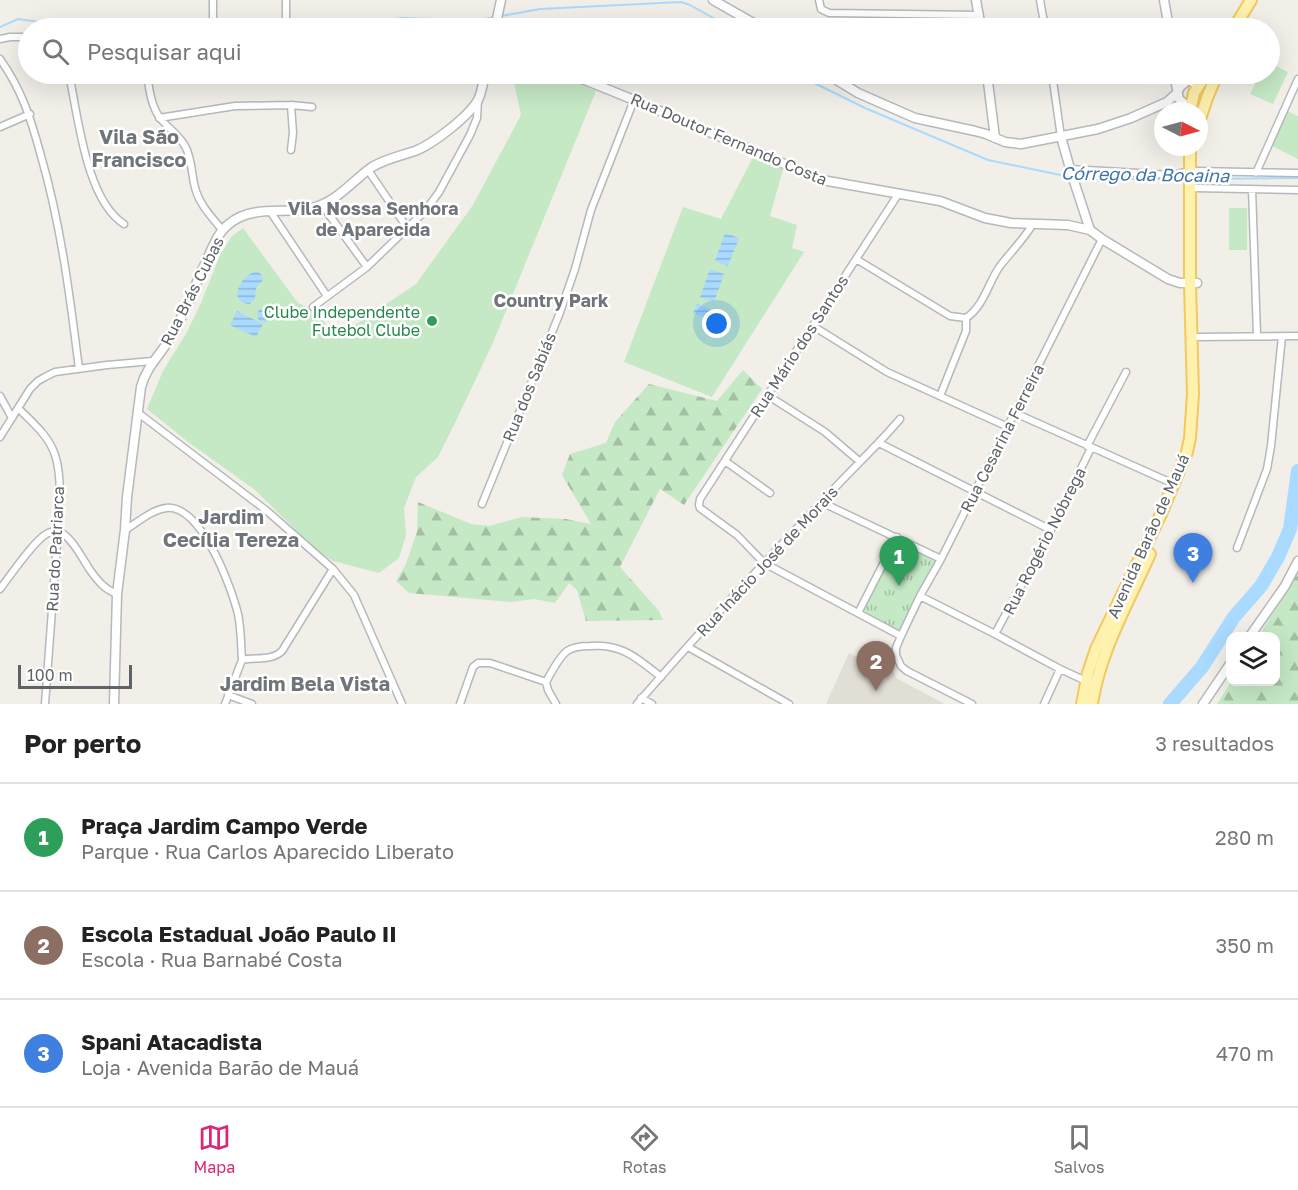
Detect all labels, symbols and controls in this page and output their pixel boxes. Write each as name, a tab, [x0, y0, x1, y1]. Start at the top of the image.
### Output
search box	[18, 18, 1280, 84]
icon: search	[39, 35, 72, 68]
text: Pesquisar aqui	[87, 38, 242, 65]
street label: Rua Doutor Fernando Costa	[628, 88, 830, 190]
north arrow	[1154, 102, 1208, 156]
district label: Vila São Francisco	[92, 124, 186, 171]
water label: Córrego da Bocaina	[1061, 162, 1230, 186]
district label: Vila Nossa Senhora de Aparecida	[288, 197, 458, 240]
street label: Rua Brás Cubas	[156, 233, 228, 349]
street label: Rua Mário dos Santos	[746, 271, 852, 421]
district label: Country Park	[494, 289, 609, 311]
place label: Clube Independente Futebol Clube	[264, 302, 420, 340]
your location	[702, 309, 731, 338]
marker: Clube Independente Futebol Clube	[425, 314, 439, 328]
street label: Rua dos Sabiás	[498, 329, 560, 445]
street label: Rua Cesarina Ferreira	[956, 360, 1048, 516]
street label: Avenida Barão de Mauá	[1103, 451, 1193, 621]
street label: Rua Rogério Nóbrega	[998, 464, 1090, 618]
street label: Rua Inácio José de Morais	[692, 482, 842, 640]
street label: Rua do Patriarca	[42, 486, 68, 612]
district label: Jardim Cecília Tereza	[163, 504, 299, 551]
pin: 3	[1174, 534, 1212, 583]
pin: 1	[880, 536, 918, 586]
map controls	[1226, 632, 1280, 686]
button: layers	[1226, 632, 1280, 686]
pin: 2	[856, 642, 896, 691]
scale bar	[18, 662, 132, 690]
text: 100 m	[27, 665, 73, 685]
district label: Jardim Bela Vista	[220, 671, 390, 695]
text: Por perto	[24, 728, 141, 759]
text: 3 resultados	[1155, 731, 1274, 755]
text: Praça Jardim Campo Verde	[81, 812, 367, 839]
text: 1	[38, 825, 49, 849]
text: 280 m	[1215, 825, 1274, 849]
text: Parque · Rua Carlos Aparecido Liberato	[81, 839, 454, 863]
text: Escola Estadual João Paulo II	[81, 920, 397, 947]
text: 2	[37, 933, 50, 957]
text: 350 m	[1216, 933, 1274, 957]
text: Escola · Rua Barnabé Costa	[81, 947, 343, 971]
text: Spani Atacadista	[81, 1028, 262, 1055]
text: 3	[37, 1041, 50, 1065]
text: 470 m	[1216, 1041, 1274, 1065]
text: Loja · Avenida Barão de Mauá	[81, 1055, 359, 1079]
tab: Mapa	[194, 1121, 235, 1177]
tab: Rotas	[622, 1121, 667, 1177]
tab: Salvos	[1054, 1121, 1104, 1177]

